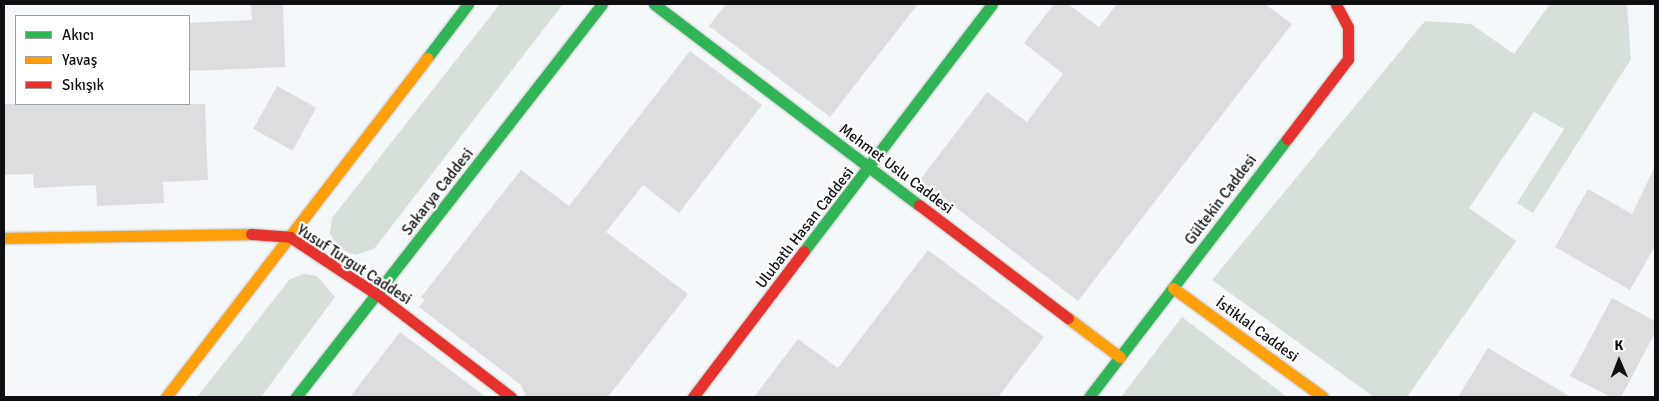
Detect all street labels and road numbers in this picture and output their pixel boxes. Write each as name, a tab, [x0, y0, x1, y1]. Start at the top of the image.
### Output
street label: Mehmet Uslu Caddesi	[835, 120, 957, 218]
street label: Sakarya Caddesi	[399, 145, 477, 239]
street label: Gültekin Caddesi	[1181, 151, 1261, 249]
street label: Ulubatlı Hasan Caddesi	[752, 164, 858, 292]
street label: Yusuf Turgut Caddesi	[293, 221, 415, 309]
street label: İstiklal Caddesi	[1212, 294, 1302, 366]

